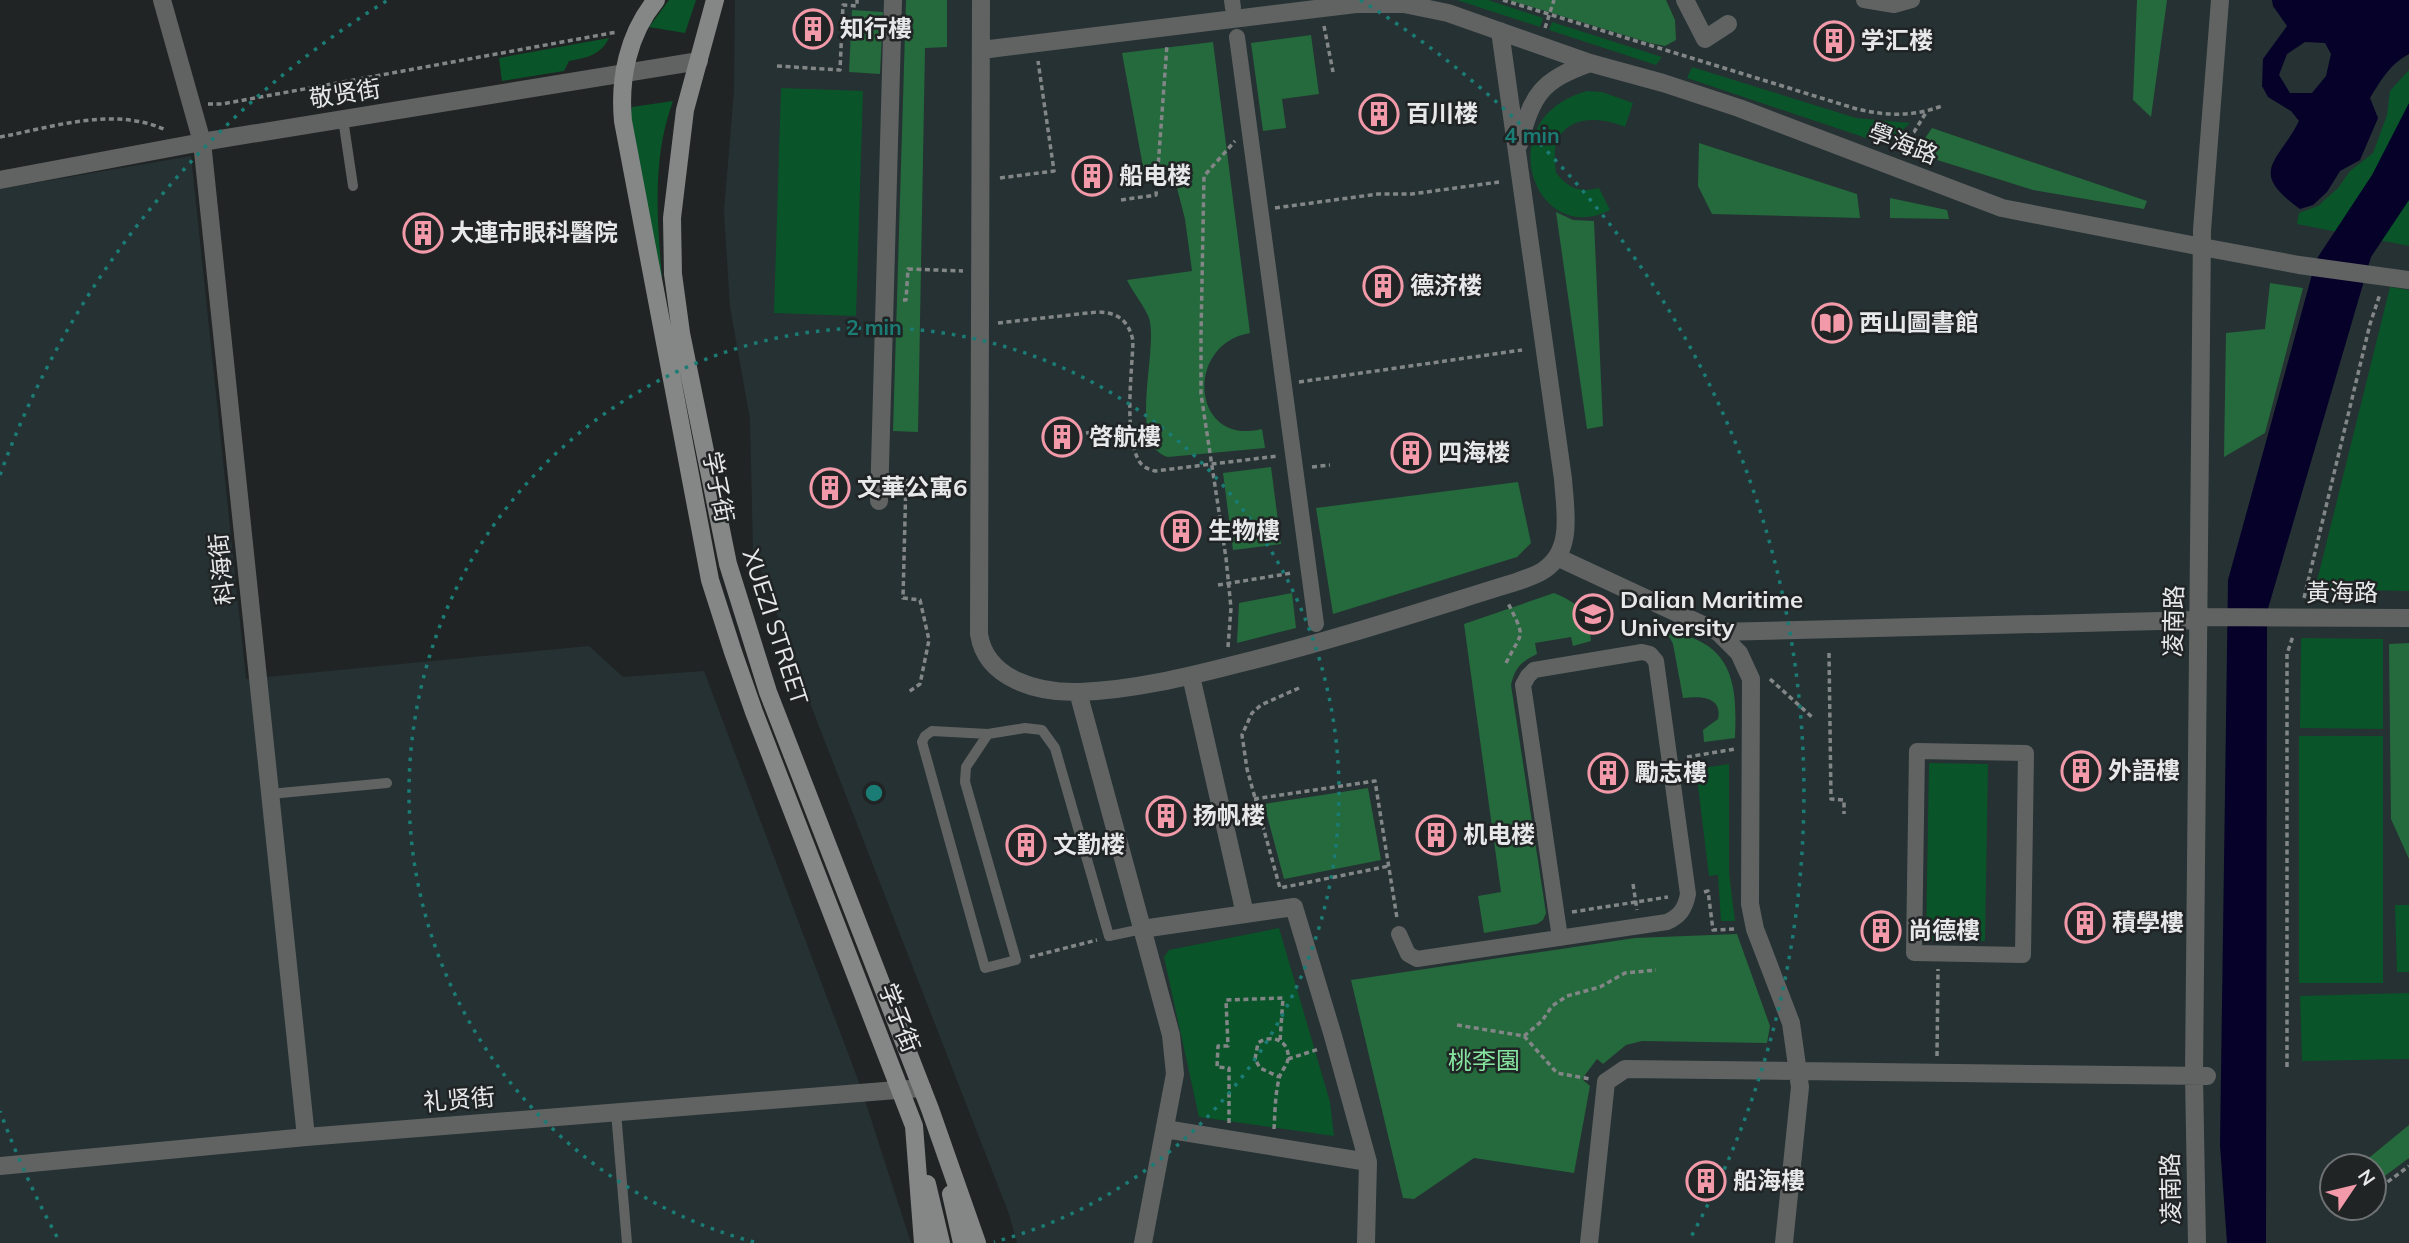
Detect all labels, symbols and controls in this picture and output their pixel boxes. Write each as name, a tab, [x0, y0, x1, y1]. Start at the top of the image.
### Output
building icon: 知行樓	[792, 8, 834, 50]
place label: 知行樓	[840, 13, 912, 43]
building icon: 学汇楼	[1813, 20, 1855, 62]
place label: 学汇楼	[1861, 25, 1933, 55]
street label: 敬贤街	[307, 73, 383, 113]
building icon: 百川楼	[1358, 93, 1400, 135]
place label: 百川楼	[1406, 98, 1478, 128]
street label: 學海路	[1864, 116, 1942, 170]
text: 4 min	[1504, 122, 1560, 148]
building icon: 船电楼	[1071, 155, 1113, 197]
place label: 船电楼	[1119, 160, 1191, 190]
building icon: 大連市眼科醫院	[402, 212, 444, 254]
place label: 大連市眼科醫院	[450, 217, 618, 247]
building icon: 德济楼	[1362, 265, 1404, 307]
place label: 德济楼	[1410, 270, 1482, 300]
library icon: 西山圖書館	[1811, 302, 1853, 344]
place label: 西山圖書館	[1859, 307, 1979, 337]
text: 2 min	[846, 314, 902, 340]
building icon: 啓航樓	[1041, 416, 1083, 458]
place label: 啓航樓	[1089, 421, 1161, 451]
building icon: 四海楼	[1390, 432, 1432, 474]
place label: 四海楼	[1438, 437, 1510, 467]
street label: 学子街	[697, 449, 741, 525]
building icon: 文華公寓6	[809, 467, 851, 509]
place label: 文華公寓6	[857, 472, 967, 502]
building icon: 生物樓	[1160, 510, 1202, 552]
place label: 生物樓	[1208, 515, 1280, 545]
street label: 科海街	[202, 532, 240, 606]
street label: XUEZI STREET	[737, 545, 815, 709]
street label: 黃海路	[2306, 577, 2378, 607]
place label: Dalian Maritime University	[1620, 584, 1803, 642]
street label: 凌南路	[2157, 585, 2189, 657]
school or university icon: Dalian Maritime University	[1572, 593, 1614, 635]
building icon: 外語樓	[2060, 750, 2102, 792]
building icon: 勵志樓	[1587, 752, 1629, 794]
place label: 外語樓	[2108, 755, 2180, 785]
place label: 勵志樓	[1635, 757, 1707, 787]
centre of rings	[862, 781, 886, 805]
building icon: 扬帆楼	[1145, 795, 1187, 837]
place label: 扬帆楼	[1193, 800, 1265, 830]
building icon: 机电楼	[1415, 814, 1457, 856]
place label: 机电楼	[1463, 819, 1535, 849]
building icon: 文勤楼	[1005, 824, 1047, 866]
place label: 文勤楼	[1053, 829, 1125, 859]
building icon: 積學樓	[2064, 902, 2106, 944]
place label: 積學樓	[2112, 907, 2184, 937]
building icon: 尚德樓	[1860, 910, 1902, 952]
place label: 尚德樓	[1908, 915, 1980, 945]
street label: 学子街	[873, 979, 927, 1057]
park label: 桃李園	[1448, 1045, 1520, 1075]
street label: 礼贤街	[422, 1081, 496, 1117]
north arrow	[2318, 1152, 2388, 1222]
street label: 凌南路	[2154, 1153, 2186, 1225]
building icon: 船海樓	[1685, 1160, 1727, 1202]
text: N	[2353, 1164, 2381, 1190]
place label: 船海樓	[1733, 1165, 1805, 1195]

